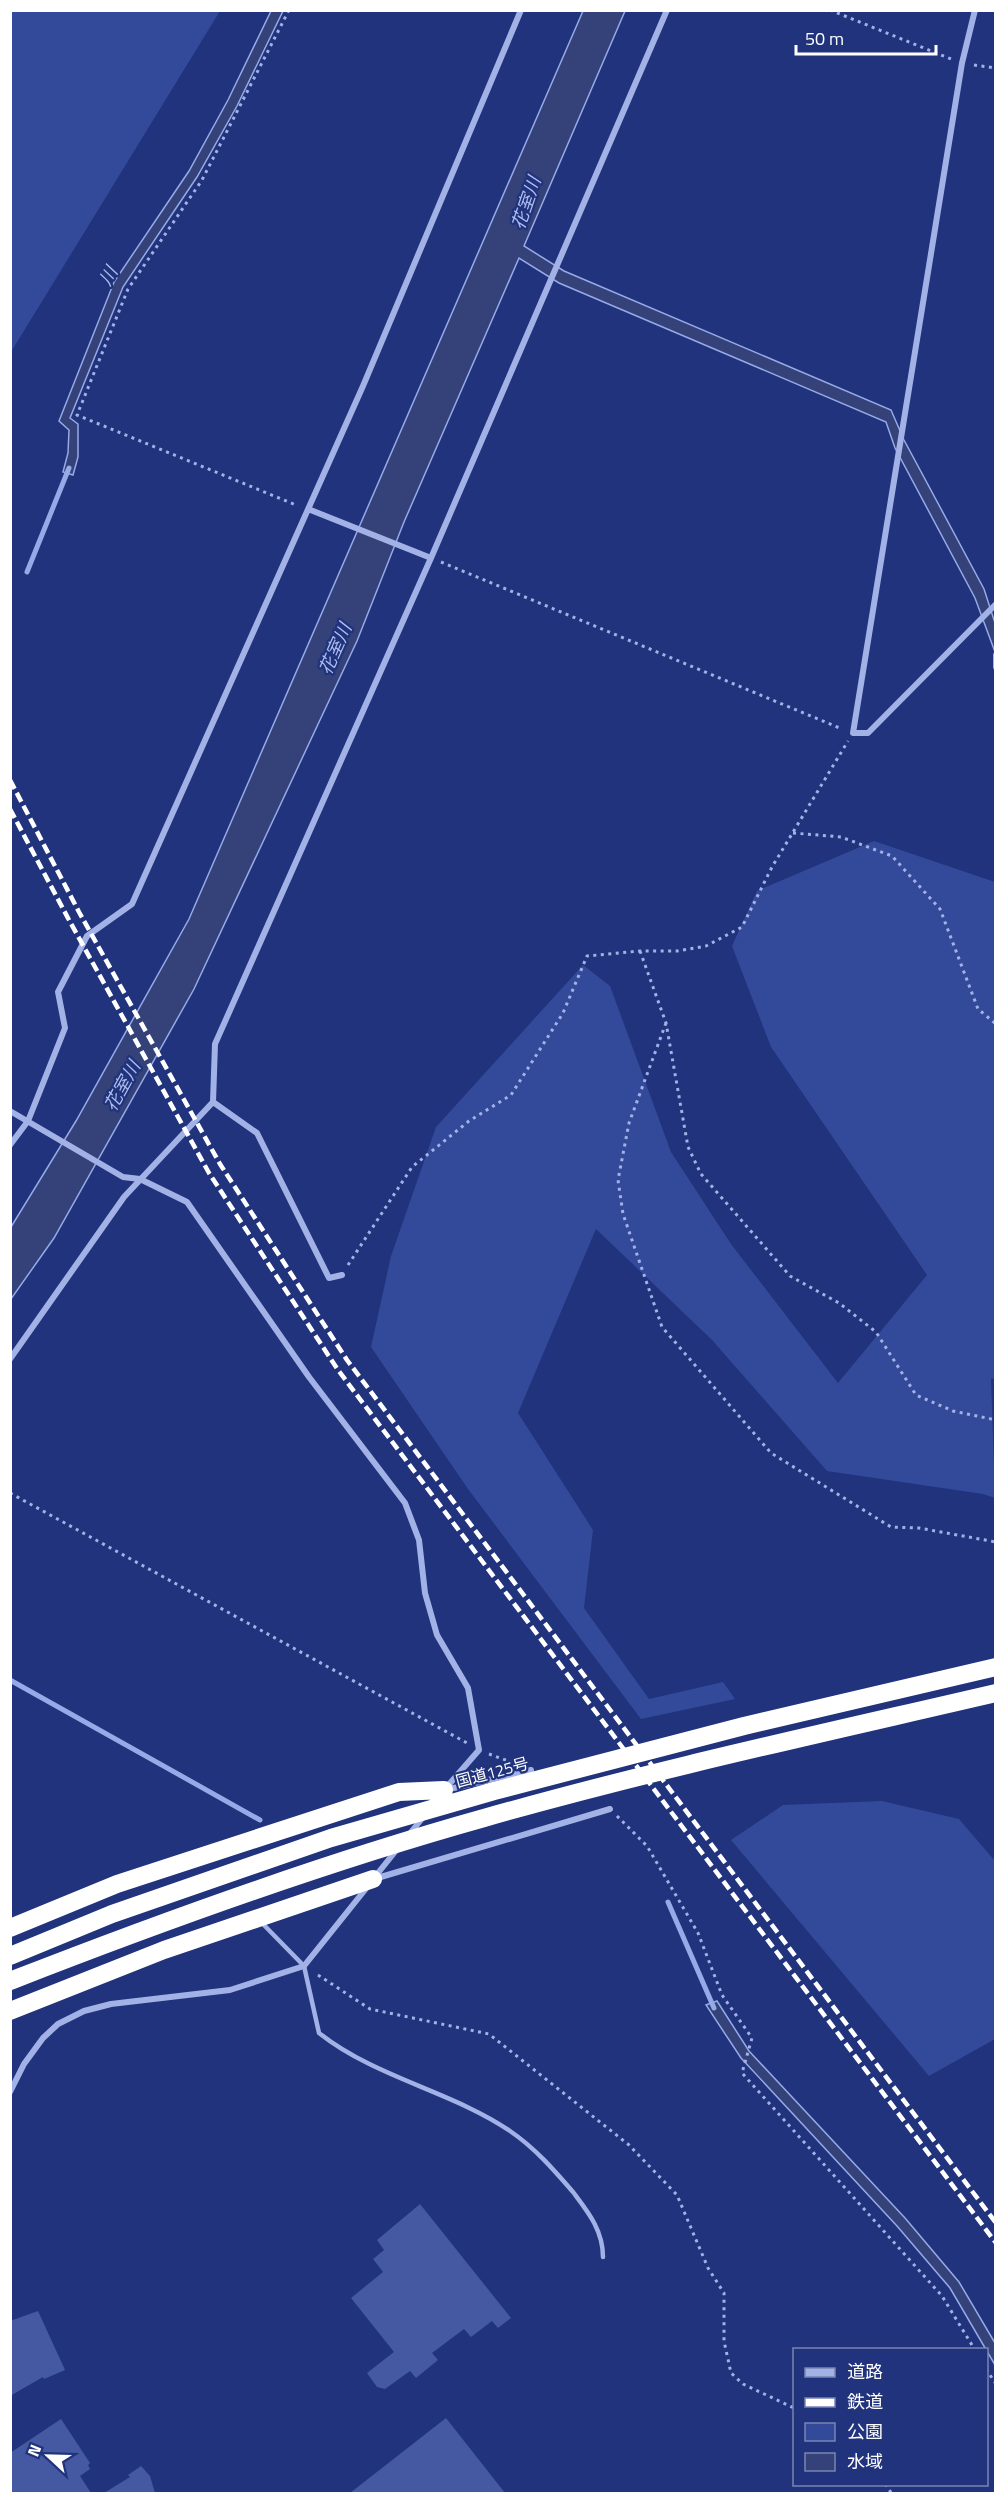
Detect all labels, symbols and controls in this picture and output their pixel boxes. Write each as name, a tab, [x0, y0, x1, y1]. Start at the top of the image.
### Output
scale bar	[796, 18, 936, 56]
text: 50 m	[805, 25, 844, 52]
water label: 花室川	[504, 171, 548, 233]
water label: 川	[92, 260, 125, 290]
water label: 花室川	[312, 617, 359, 679]
water label: 花室川	[97, 1054, 148, 1116]
street label: 国道125号	[453, 1751, 531, 1793]
legend	[793, 2348, 988, 2486]
text: 道路	[847, 2358, 883, 2385]
text: 鉄道	[847, 2388, 883, 2415]
text: 公園	[847, 2418, 883, 2445]
north arrow	[18, 2426, 78, 2486]
text: N	[21, 2441, 47, 2460]
text: 水域	[847, 2448, 883, 2475]

